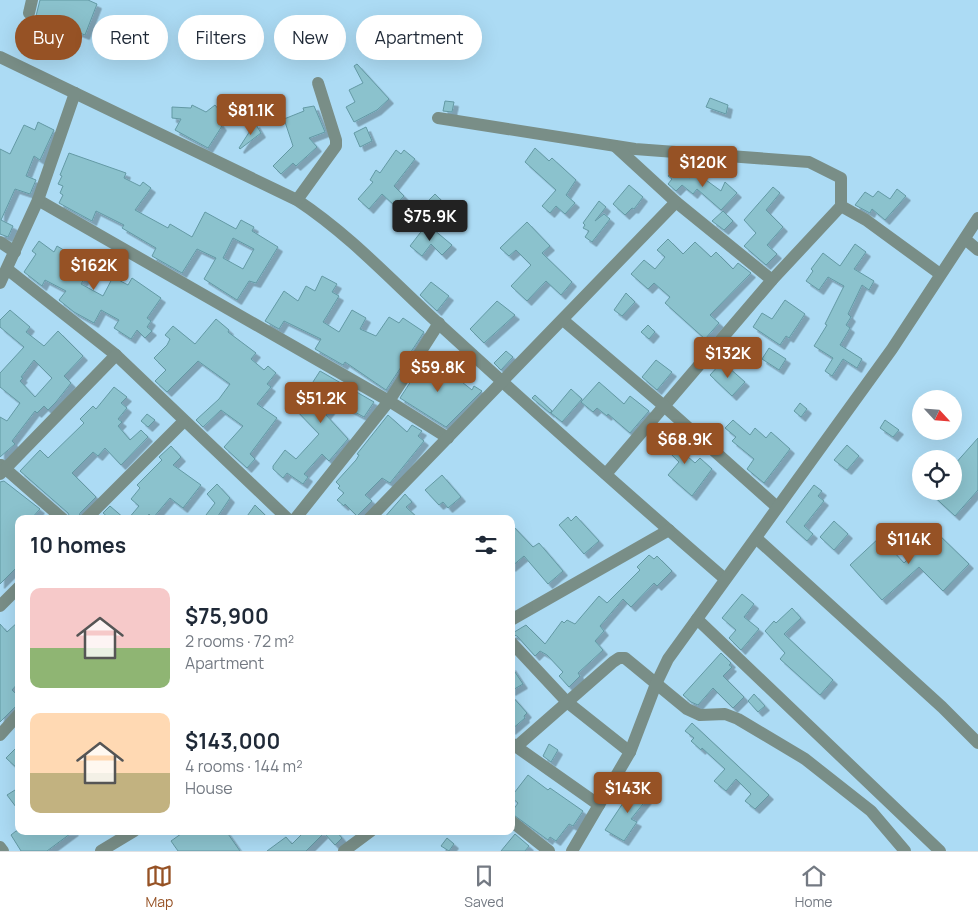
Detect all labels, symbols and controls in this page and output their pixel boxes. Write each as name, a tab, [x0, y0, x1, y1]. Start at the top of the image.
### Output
chip: Buy	[15, 15, 82, 60]
chip: Rent	[92, 15, 168, 60]
chip: Filters	[178, 15, 264, 60]
chip: New	[274, 15, 346, 60]
chip: Apartment	[356, 15, 482, 60]
pin: $81.1K	[210, 94, 292, 136]
text: $81.1K	[228, 99, 274, 121]
pin: $120K	[668, 146, 738, 188]
text: $120K	[679, 151, 727, 173]
pin: $75.9K	[389, 200, 471, 242]
text: $75.9K	[403, 205, 457, 227]
pin: $162K	[59, 248, 129, 291]
text: $162K	[71, 254, 117, 276]
pin: $132K	[693, 336, 763, 379]
text: $132K	[705, 342, 751, 364]
pin: $59.8K	[397, 350, 479, 393]
text: $59.8K	[411, 356, 465, 378]
pin: $51.2K	[280, 382, 362, 424]
text: $51.2K	[296, 387, 346, 409]
north arrow	[912, 390, 962, 440]
map controls	[912, 390, 962, 500]
pin: $68.9K	[644, 422, 726, 465]
text: $68.9K	[658, 428, 712, 450]
button: locate	[912, 450, 962, 500]
pin: $114K	[874, 522, 944, 565]
text: $114K	[887, 528, 931, 550]
text: 10 homes	[30, 531, 126, 559]
icon: filters	[472, 531, 500, 559]
text: $75,900	[185, 602, 269, 630]
icon: home	[70, 608, 130, 668]
text: 2 rooms · 72 m²	[185, 630, 294, 652]
text: Apartment	[185, 652, 264, 674]
text: $143,000	[185, 727, 280, 755]
icon: home	[70, 733, 130, 793]
text: 4 rooms · 144 m²	[185, 755, 303, 777]
pin: $143K	[593, 772, 663, 814]
text: House	[185, 777, 233, 799]
text: $143K	[605, 777, 651, 799]
tab: Map	[145, 862, 173, 911]
tab: Saved	[464, 862, 504, 911]
tab: Home	[795, 862, 833, 911]

